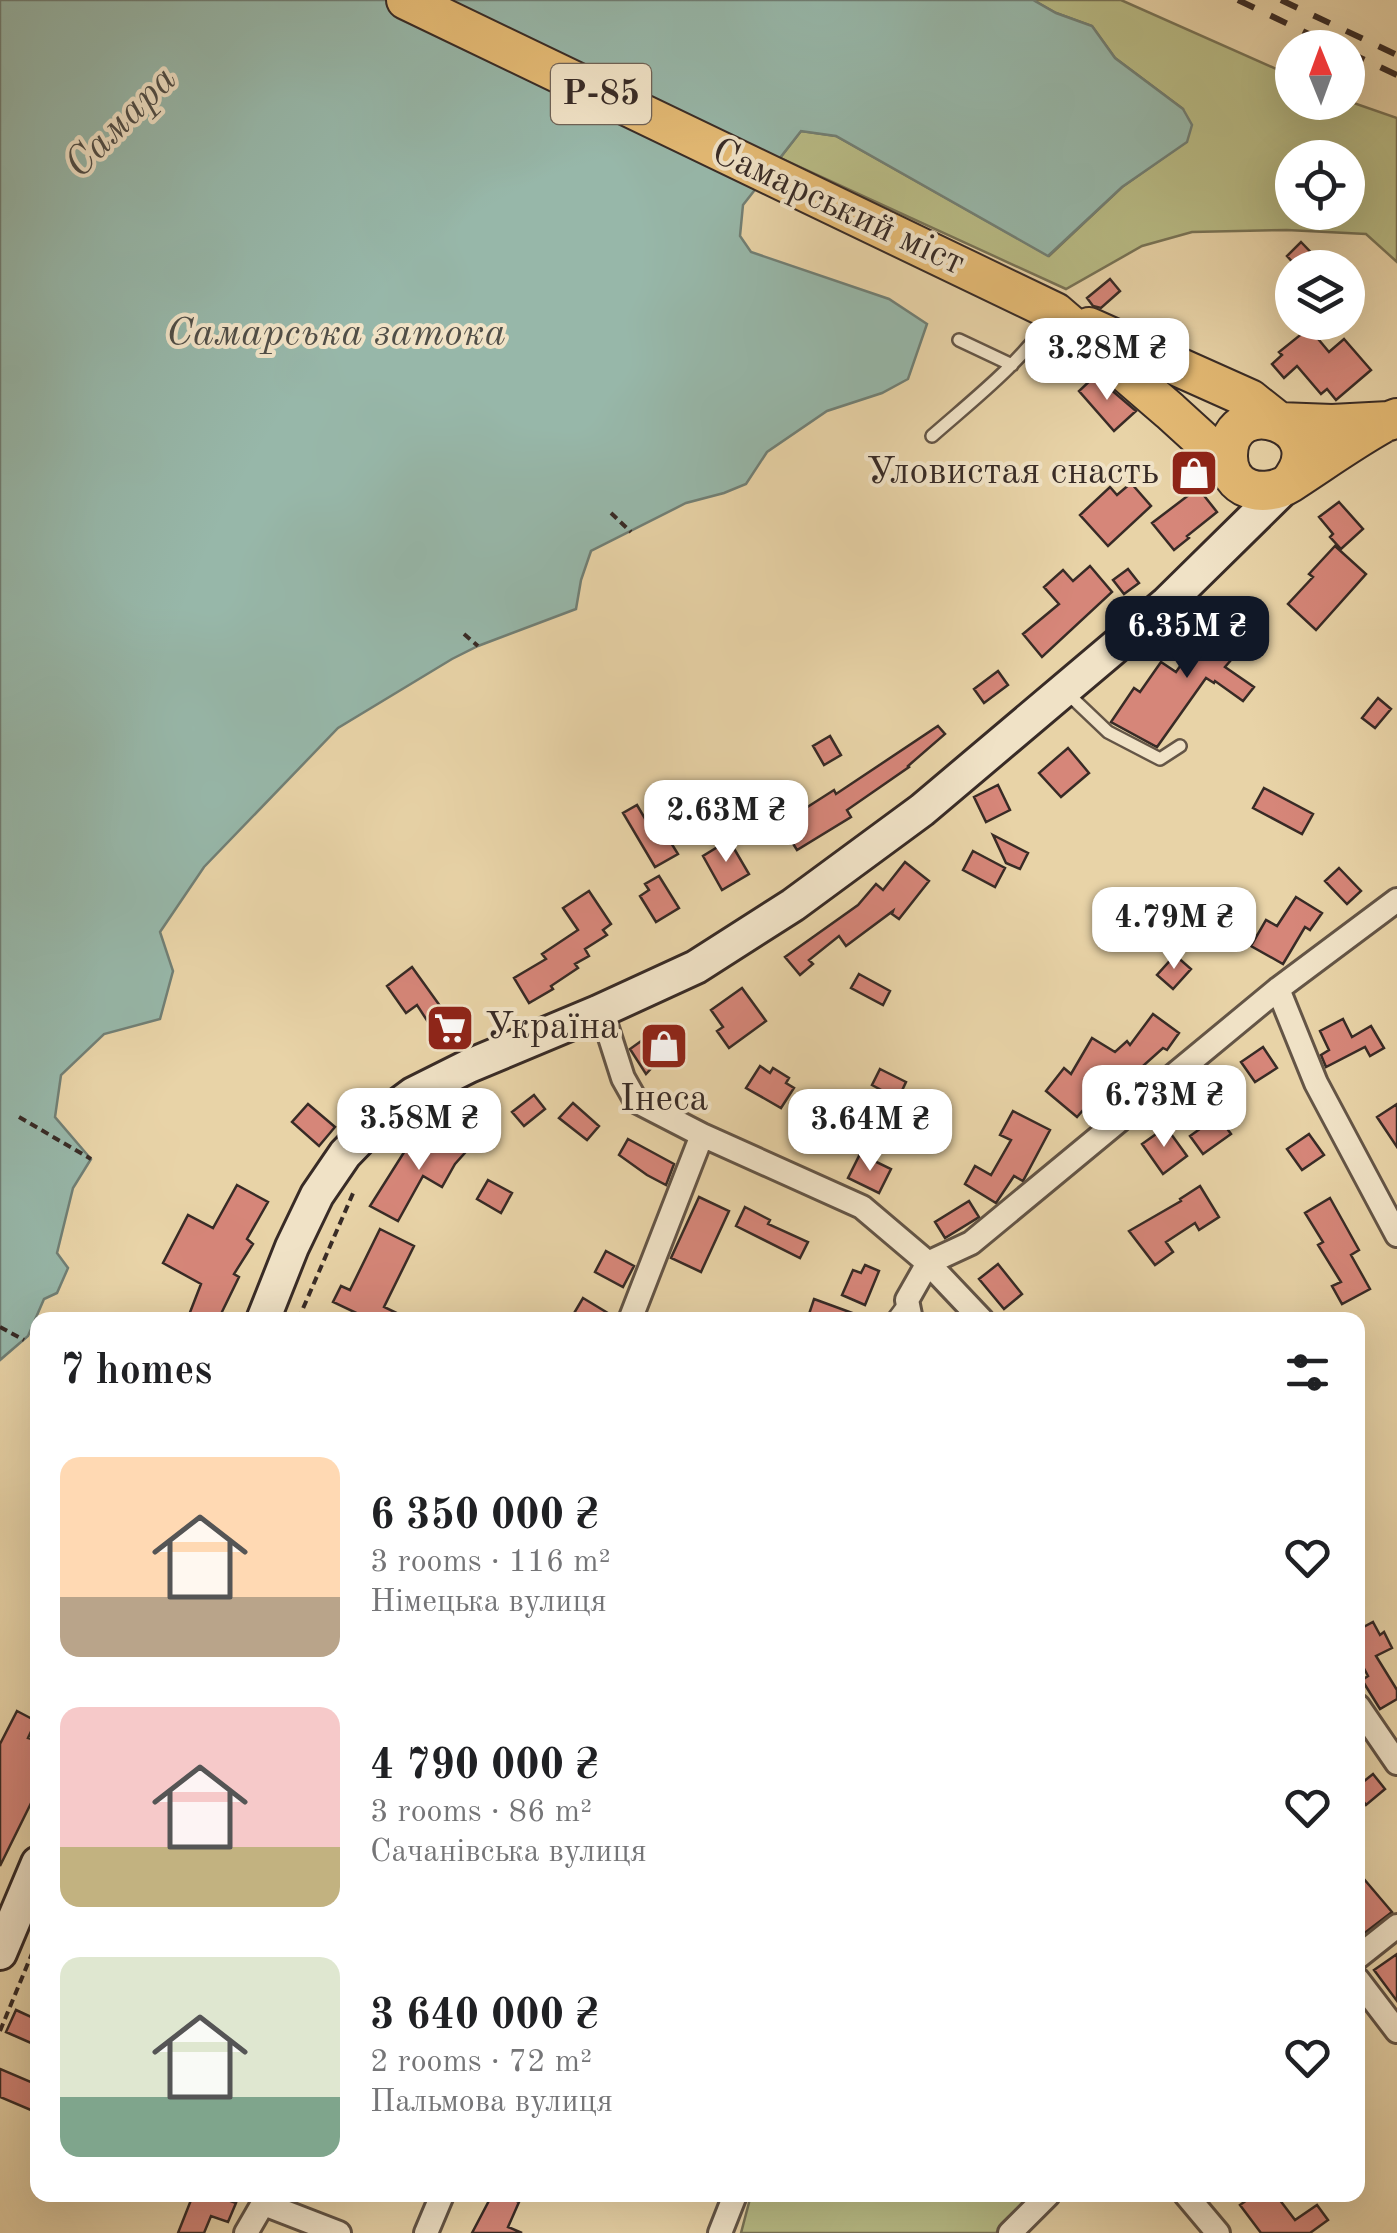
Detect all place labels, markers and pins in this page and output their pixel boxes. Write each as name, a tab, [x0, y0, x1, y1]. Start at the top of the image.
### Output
pin: 3.28M ₴	[1015, 318, 1199, 403]
shop icon: Уловистая снасть	[1168, 447, 1220, 499]
place label: Уловистая снасть	[866, 454, 1159, 492]
pin: 6.35M ₴	[1095, 596, 1279, 681]
pin: 2.63M ₴	[634, 780, 818, 865]
pin: 4.79M ₴	[1082, 887, 1266, 972]
supermarket icon: Україна	[424, 1002, 476, 1054]
place label: Україна	[485, 1009, 619, 1047]
shop icon: Інеса	[638, 1020, 690, 1072]
pin: 6.73M ₴	[1072, 1065, 1256, 1150]
place label: Інеса	[620, 1081, 709, 1119]
pin: 3.58M ₴	[327, 1088, 511, 1173]
pin: 3.64M ₴	[778, 1089, 962, 1174]

